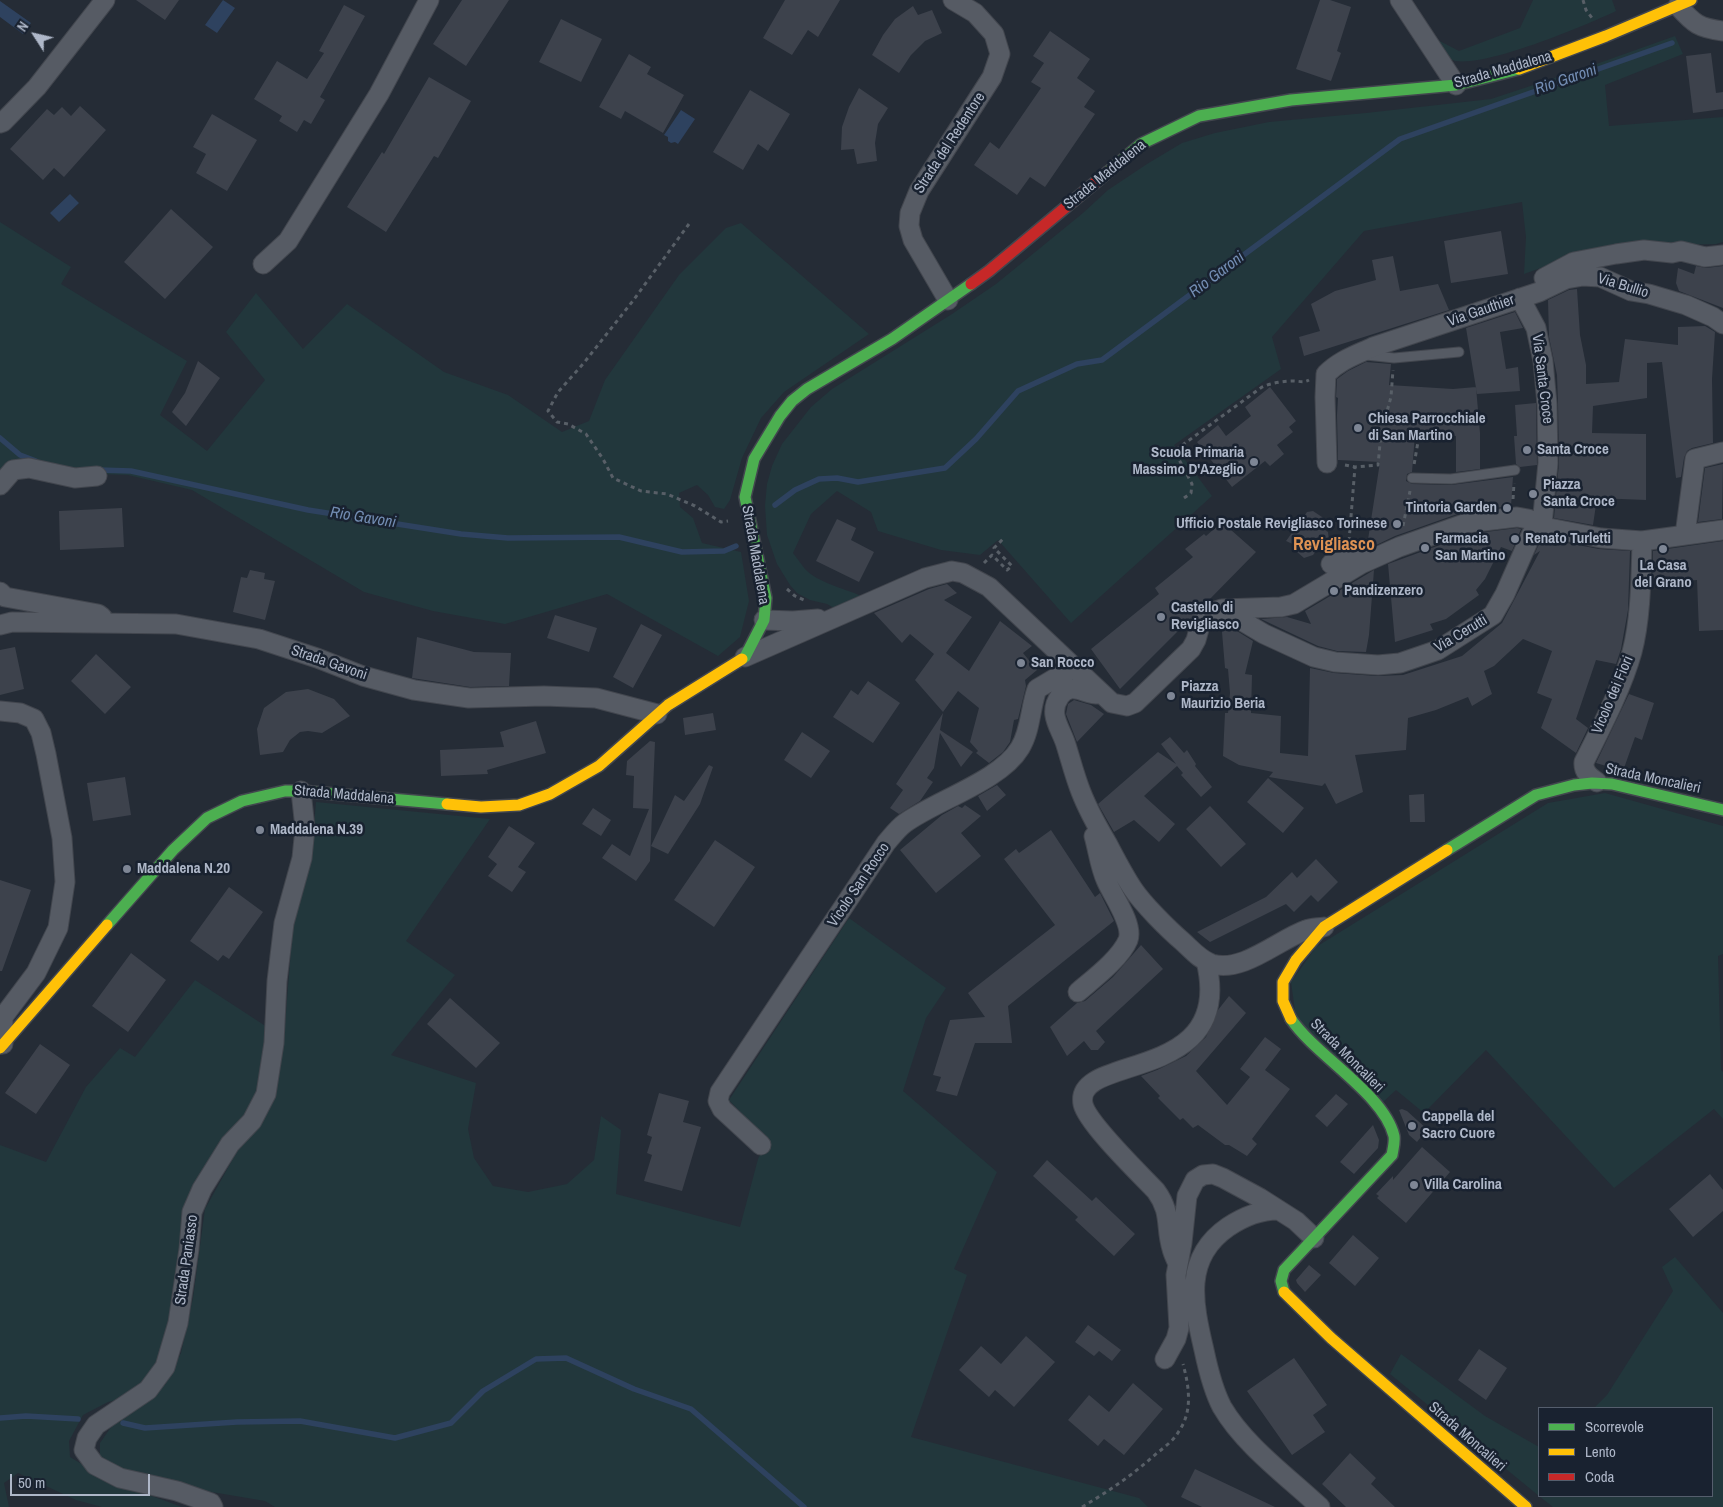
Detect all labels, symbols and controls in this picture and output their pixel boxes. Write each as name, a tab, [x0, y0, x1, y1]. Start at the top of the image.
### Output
north arrow	[10, 10, 60, 60]
text: N	[13, 18, 32, 35]
street label: Strada Maddalena	[1452, 47, 1554, 93]
water label: Rio Garoni	[1533, 60, 1599, 100]
street label: Strada del Redentore	[911, 89, 989, 197]
street label: Strada Maddalena	[1060, 136, 1150, 214]
water label: Rio Garoni	[1186, 248, 1248, 302]
street label: Via Bullio	[1595, 270, 1651, 302]
street label: Via Gauthier	[1445, 291, 1517, 331]
street label: Via Santa Croce	[1528, 333, 1556, 425]
place label: Chiesa Parrocchiale di San Martino	[1368, 410, 1486, 445]
marker: Chiesa Parrocchiale di San Martino	[1352, 422, 1364, 434]
place label: Santa Croce	[1537, 441, 1609, 459]
place label: Scuola Primaria Massimo D'Azeglio	[1132, 444, 1244, 479]
marker: Santa Croce	[1521, 444, 1533, 456]
marker: Scuola Primaria Massimo D'Azeglio	[1248, 456, 1260, 468]
place label: Piazza Santa Croce	[1543, 476, 1615, 511]
marker: Piazza Santa Croce	[1527, 488, 1539, 500]
place label: Tintoria Garden	[1406, 499, 1497, 517]
marker: Tintoria Garden	[1501, 502, 1513, 514]
water label: Rio Gavoni	[329, 503, 397, 533]
street label: Strada Maddalena	[737, 504, 773, 606]
place label: Ufficio Postale Revigliasco Torinese	[1176, 515, 1387, 533]
marker: Ufficio Postale Revigliasco Torinese	[1391, 518, 1403, 530]
place label: Farmacia San Martino	[1435, 530, 1505, 565]
place label: Renato Turletti	[1525, 530, 1611, 548]
marker: Renato Turletti	[1509, 533, 1521, 545]
district label: Revigliasco	[1293, 534, 1375, 556]
marker: Farmacia San Martino	[1419, 542, 1431, 554]
marker: La Casa del Grano	[1657, 543, 1669, 555]
place label: La Casa del Grano	[1634, 557, 1692, 592]
place label: Pandizenzero	[1344, 582, 1423, 600]
marker: Pandizenzero	[1328, 585, 1340, 597]
place label: Castello di Revigliasco	[1171, 599, 1239, 634]
marker: Castello di Revigliasco	[1155, 611, 1167, 623]
street label: Via Cerutti	[1431, 611, 1491, 657]
street label: Strada Gavoni	[289, 642, 369, 684]
street label: Vicolo dei Fiori	[1588, 653, 1638, 737]
place label: San Rocco	[1031, 654, 1095, 672]
marker: San Rocco	[1015, 657, 1027, 669]
place label: Piazza Maurizio Beria	[1181, 678, 1265, 713]
marker: Piazza Maurizio Beria	[1165, 690, 1177, 702]
street label: Strada Moncalieri	[1604, 760, 1702, 798]
street label: Strada Maddalena	[293, 782, 395, 808]
place label: Maddalena N.39	[270, 821, 363, 839]
marker: Maddalena N.39	[254, 824, 266, 836]
street label: Vicolo San Rocco	[824, 840, 894, 930]
place label: Maddalena N.20	[137, 860, 230, 878]
marker: Maddalena N.20	[121, 863, 133, 875]
street label: Strada Moncalieri	[1306, 1015, 1388, 1097]
place label: Cappella del Sacro Cuore	[1422, 1108, 1495, 1143]
marker: Cappella del Sacro Cuore	[1406, 1120, 1418, 1132]
place label: Villa Carolina	[1424, 1176, 1502, 1194]
marker: Villa Carolina	[1408, 1179, 1420, 1191]
street label: Strada Paniasso	[172, 1214, 202, 1306]
street label: Strada Moncalieri	[1424, 1398, 1510, 1476]
legend	[1538, 1407, 1713, 1497]
text: Scorrevole	[1585, 1416, 1644, 1437]
text: Lento	[1585, 1441, 1616, 1462]
scale bar	[12, 1464, 152, 1496]
text: Coda	[1585, 1466, 1614, 1487]
text: 50 m	[18, 1472, 45, 1493]

